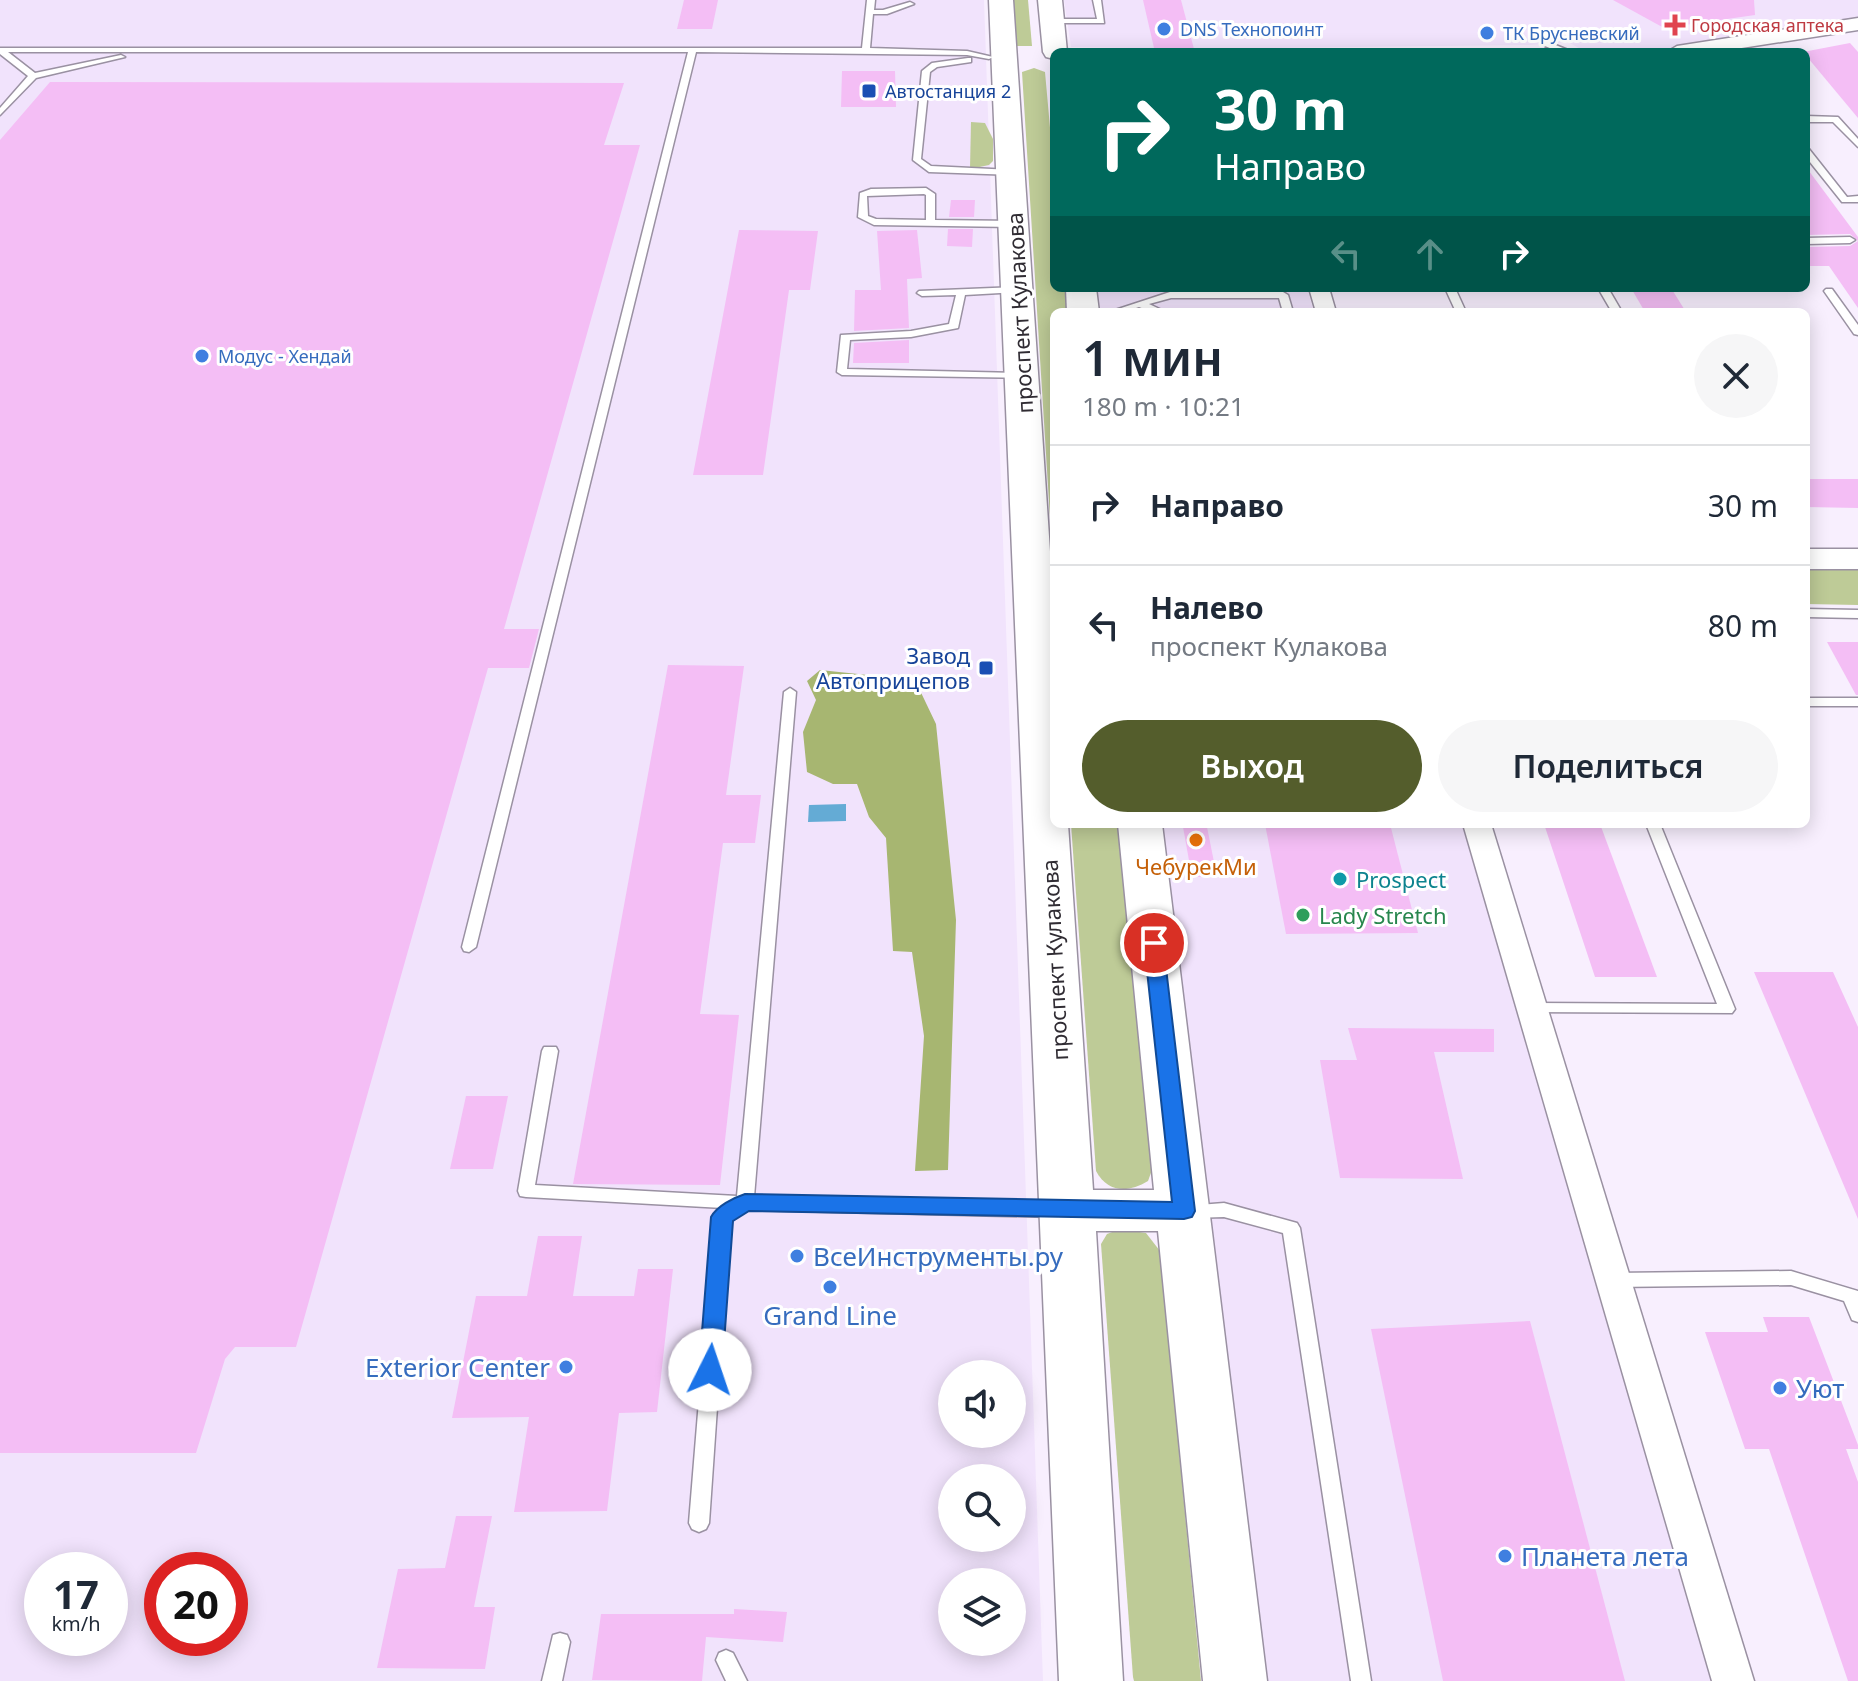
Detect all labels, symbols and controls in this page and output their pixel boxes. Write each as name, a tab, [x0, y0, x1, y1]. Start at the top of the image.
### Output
place label: Городская аптека	[1691, 13, 1844, 37]
marker: Городская аптека	[1666, 16, 1684, 34]
place label: DNS Технопоинт	[1180, 17, 1324, 41]
marker: DNS Технопоинт	[1155, 20, 1173, 38]
place label: ТК Брусневский	[1503, 21, 1640, 45]
marker: ТК Брусневский	[1478, 24, 1496, 42]
text: 30 m	[1214, 70, 1347, 146]
place label: Автостанция 2	[885, 79, 1011, 103]
icon: right	[1082, 80, 1186, 184]
marker: Автостанция 2	[860, 82, 878, 100]
text: Направо	[1214, 142, 1366, 191]
street label: проспект Кулакова	[999, 212, 1039, 414]
icon: left	[1324, 232, 1368, 276]
icon: ahead	[1408, 232, 1452, 276]
icon: right	[1492, 232, 1536, 276]
text: 1 мин	[1082, 325, 1223, 390]
button: close	[1694, 334, 1778, 418]
place label: Модус - Хендай	[218, 344, 352, 368]
marker: Модус - Хендай	[193, 347, 211, 365]
text: 180 m · 10:21	[1082, 388, 1245, 424]
icon: right	[1082, 483, 1126, 527]
text: Направо	[1150, 485, 1284, 526]
text: 30 m	[1708, 485, 1778, 526]
text: Налево	[1150, 587, 1264, 628]
icon: left	[1082, 603, 1126, 647]
text: 80 m	[1708, 605, 1778, 646]
text: проспект Кулакова	[1150, 628, 1388, 664]
place label: Завод Автоприцепов	[816, 640, 971, 695]
marker: Завод Автоприцепов	[977, 659, 995, 677]
button: Выход	[1082, 720, 1422, 812]
button: Поделиться	[1438, 720, 1778, 812]
marker: ЧебурекМи	[1187, 831, 1205, 849]
place label: ЧебурекМи	[1135, 851, 1257, 881]
street label: проспект Кулакова	[1034, 859, 1074, 1061]
place label: Prospect	[1356, 864, 1446, 894]
marker: Prospect	[1331, 870, 1349, 888]
place label: Lady Stretch	[1319, 900, 1447, 930]
marker: Lady Stretch	[1294, 906, 1312, 924]
pin	[1120, 909, 1188, 977]
icon: arrive	[1132, 921, 1176, 965]
place label: ВсеИнструменты.ру	[813, 1238, 1064, 1274]
marker: ВсеИнструменты.ру	[788, 1247, 806, 1265]
marker: Grand Line	[821, 1278, 839, 1296]
place label: Grand Line	[763, 1297, 897, 1333]
position arrow	[668, 1328, 752, 1412]
place label: Exterior Center	[365, 1349, 550, 1385]
marker: Exterior Center	[557, 1358, 575, 1376]
map controls	[938, 1360, 1026, 1656]
button: sound	[938, 1360, 1026, 1448]
place label: Уют	[1796, 1370, 1844, 1406]
marker: Уют	[1771, 1379, 1789, 1397]
button: search	[938, 1464, 1026, 1552]
place label: Планета лета	[1521, 1538, 1689, 1574]
marker: Планета лета	[1496, 1547, 1514, 1565]
speed limit sign: 20	[144, 1552, 248, 1656]
text: 17	[53, 1566, 99, 1621]
button: layers	[938, 1568, 1026, 1656]
text: km/h	[51, 1610, 101, 1637]

